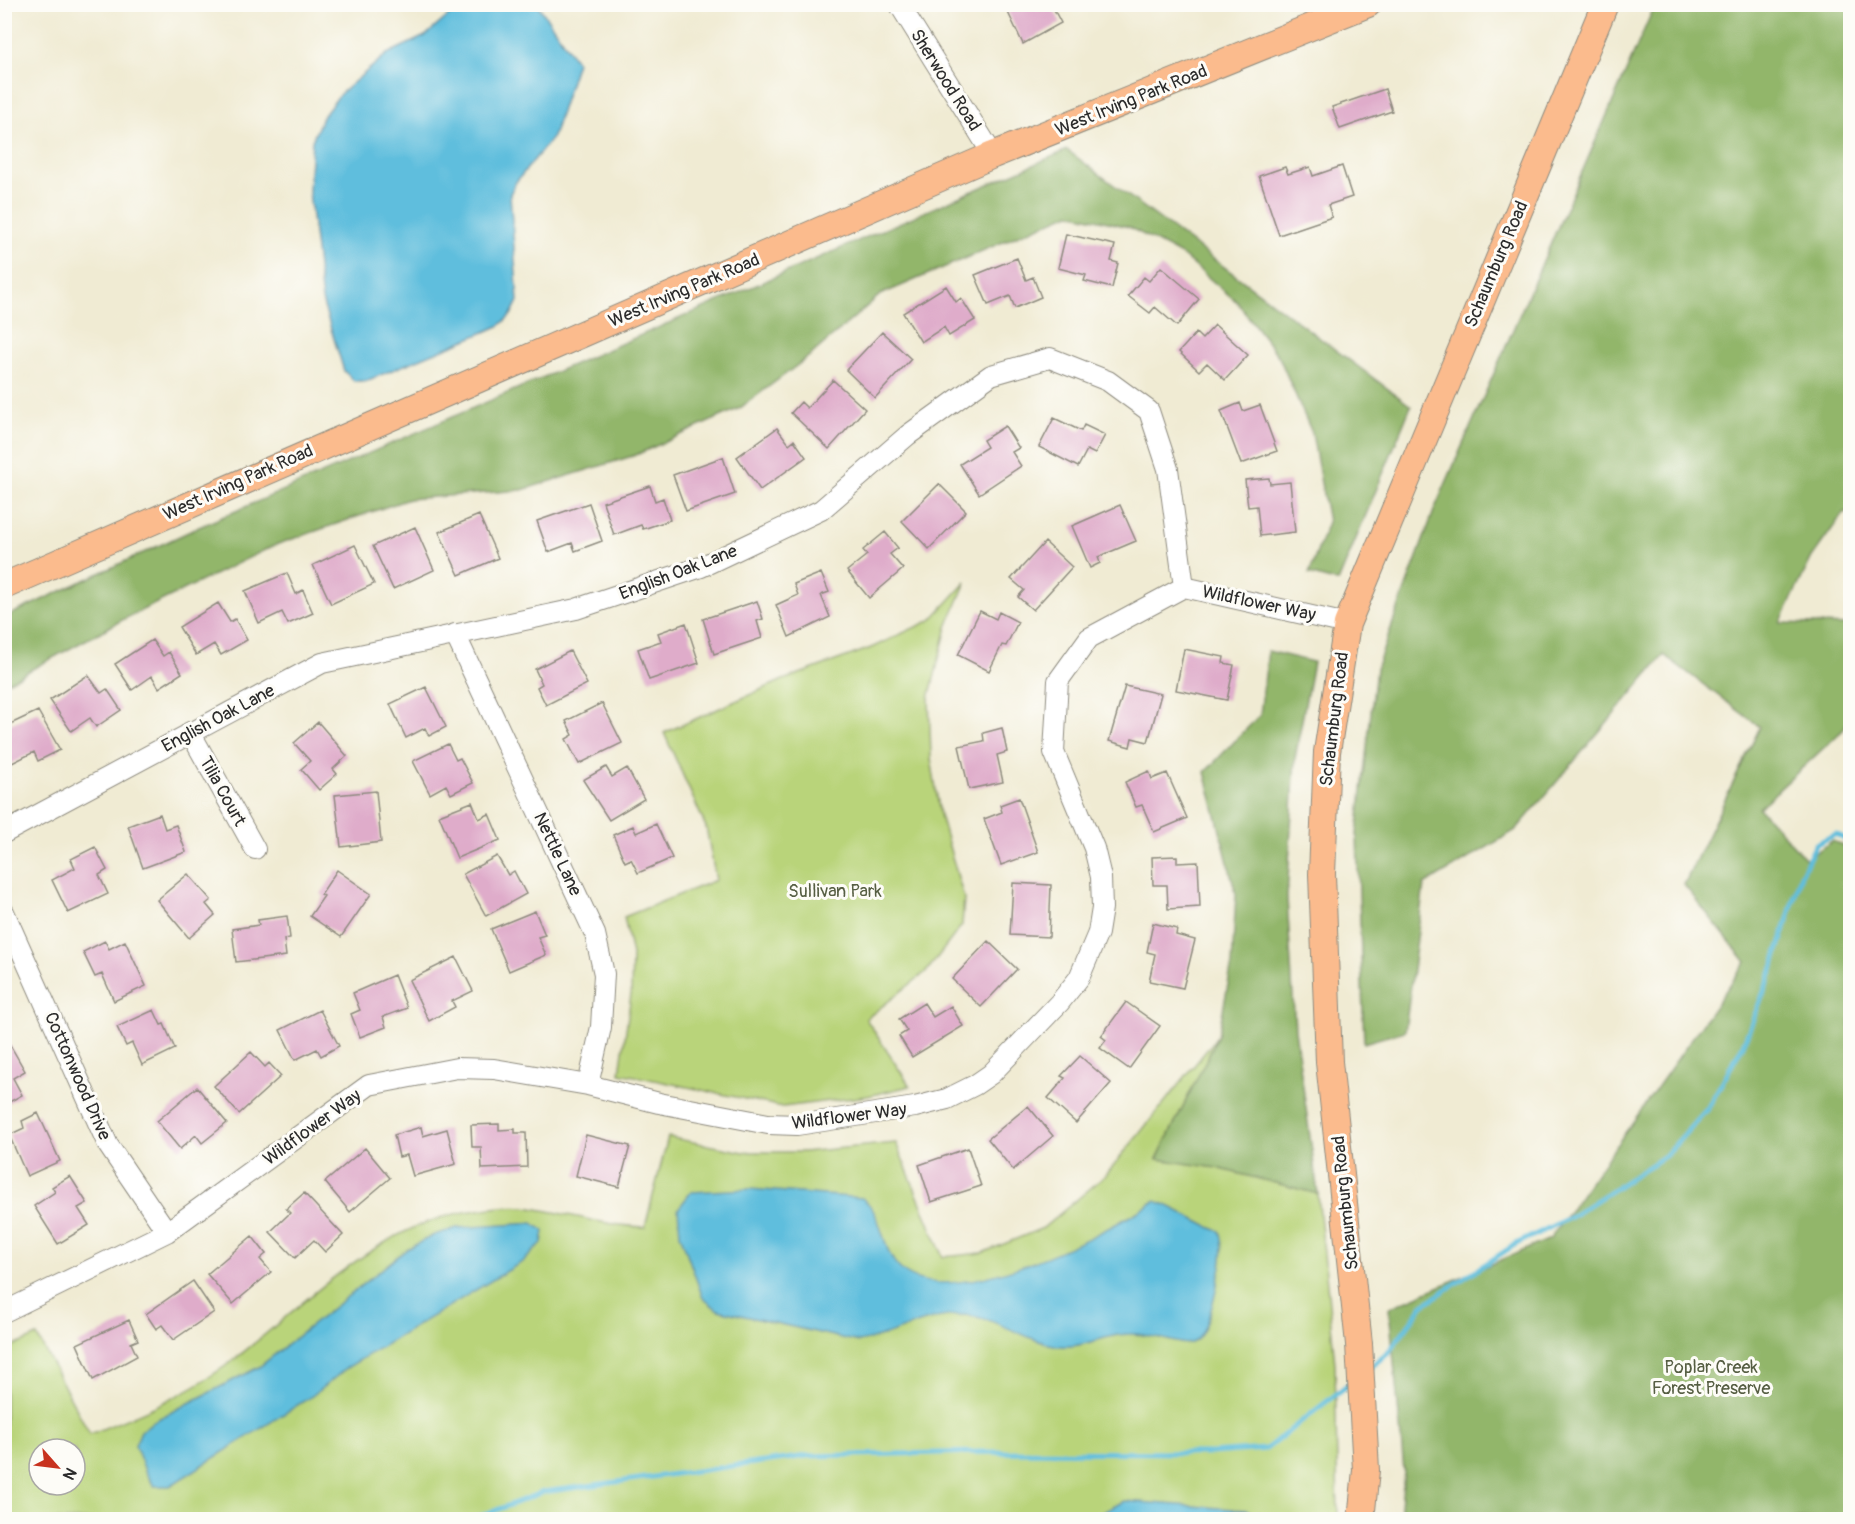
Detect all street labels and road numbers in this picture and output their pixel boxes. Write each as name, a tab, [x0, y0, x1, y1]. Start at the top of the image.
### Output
street label: Sherwood Road	[905, 25, 986, 135]
street label: West Irving Park Road	[1052, 59, 1211, 141]
street label: Schaumburg Road	[1459, 197, 1533, 331]
street label: West Irving Park Road	[605, 248, 763, 333]
street label: West Irving Park Road	[160, 439, 317, 526]
street label: English Oak Lane	[616, 539, 741, 606]
street label: Wildflower Way	[1200, 580, 1318, 627]
street label: Schaumburg Road	[1315, 651, 1354, 788]
street label: English Oak Lane	[158, 679, 279, 758]
street label: Tilia Court	[194, 752, 252, 831]
street label: Nettle Lane	[528, 809, 587, 900]
street label: Cottonwood Drive	[39, 1009, 116, 1144]
street label: Wildflower Way	[259, 1084, 366, 1171]
street label: Wildflower Way	[790, 1098, 908, 1135]
street label: Schaumburg Road	[1327, 1135, 1364, 1271]

